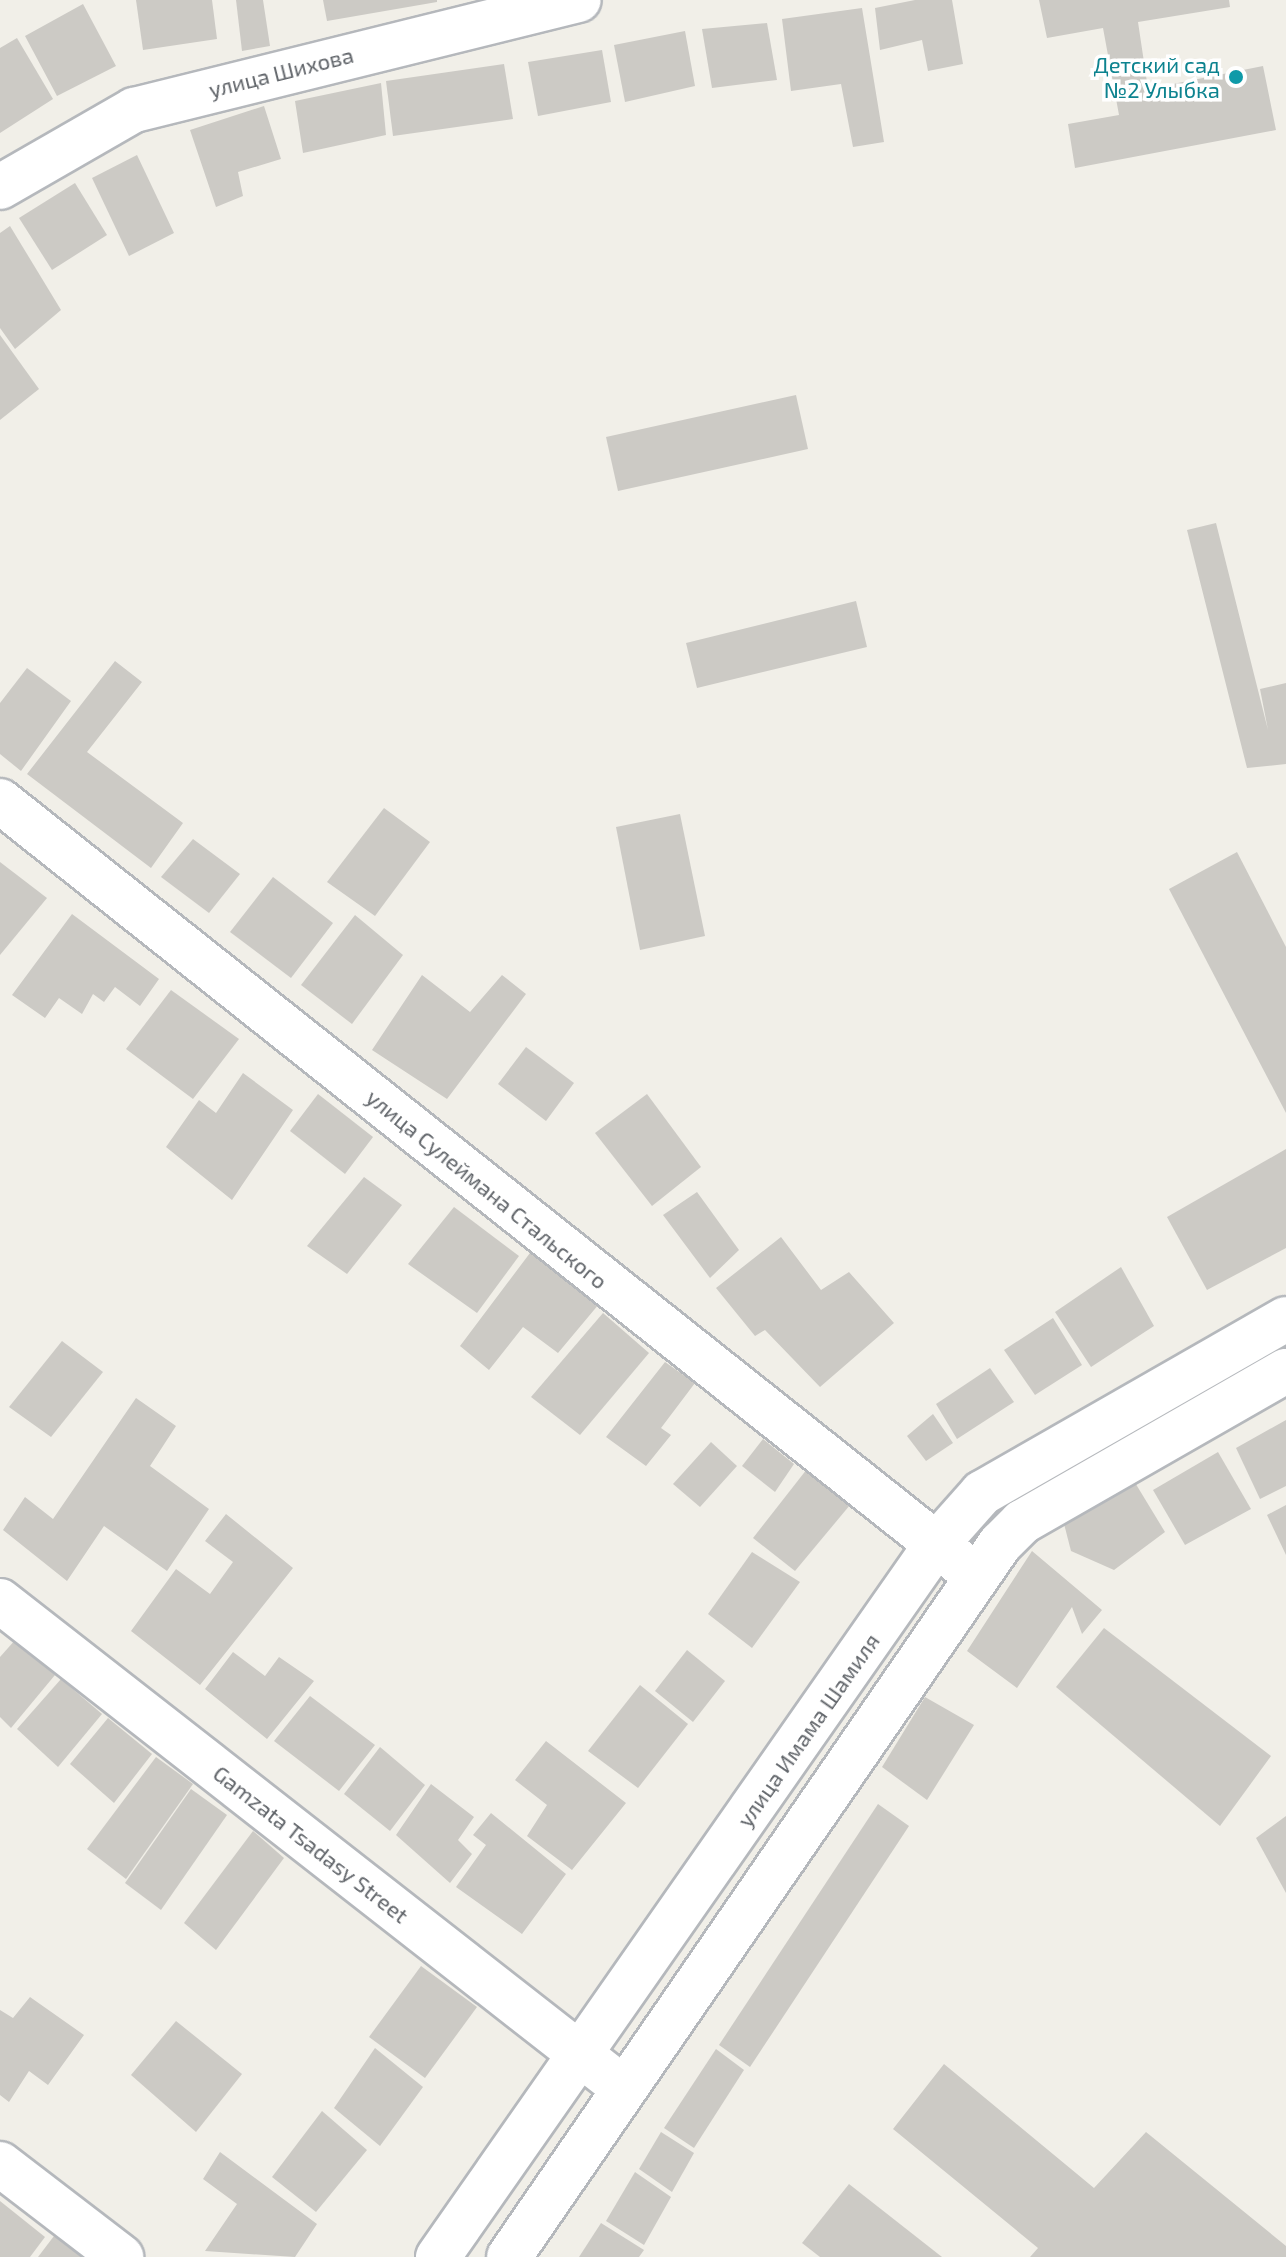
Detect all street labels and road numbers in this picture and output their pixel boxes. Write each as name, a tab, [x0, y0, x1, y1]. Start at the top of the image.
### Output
street label: улица Шихова	[206, 41, 356, 103]
street label: улица Сулеймана Стальского	[361, 1084, 613, 1294]
street label: улица Имама Шамиля	[731, 1628, 885, 1832]
street label: Gamzata Tsadasy Street	[208, 1759, 414, 1929]

